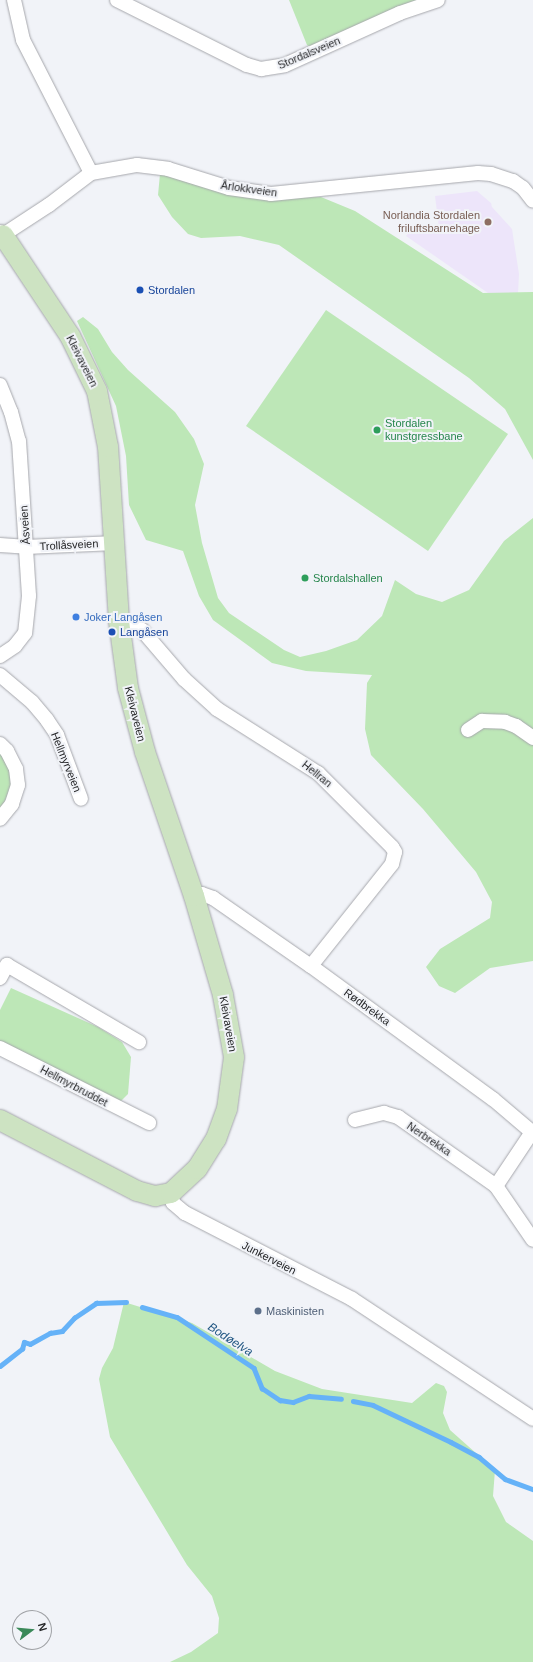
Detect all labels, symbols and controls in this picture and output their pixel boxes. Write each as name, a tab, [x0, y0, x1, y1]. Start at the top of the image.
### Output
street label: Stordalsveien	[276, 34, 342, 72]
street label: Årlokkveien	[220, 179, 278, 199]
place label: Norlandia Stordalen friluftsbarnehage	[383, 209, 480, 235]
marker: Norlandia Stordalen friluftsbarnehage	[483, 217, 493, 227]
place label: Stordalen	[148, 283, 195, 297]
marker: Stordalen	[135, 285, 145, 295]
street label: Kleivaveien	[63, 333, 101, 389]
place label: Stordalen kunstgressbane	[385, 417, 463, 443]
marker: Stordalen kunstgressbane	[372, 425, 382, 435]
street label: Åsveien	[17, 505, 33, 545]
street label: Trollåsveien	[39, 537, 99, 553]
place label: Stordalshallen	[313, 571, 383, 585]
marker: Stordalshallen	[300, 573, 310, 583]
place label: Joker Langåsen	[84, 610, 162, 624]
marker: Joker Langåsen	[71, 612, 81, 622]
place label: Langåsen	[120, 625, 168, 639]
marker: Langåsen	[107, 627, 117, 637]
street label: Kleivaveien	[122, 685, 148, 743]
street label: Hellmyrveien	[48, 730, 84, 794]
street label: Hellran	[299, 758, 335, 790]
street label: Rødbrekka	[341, 986, 393, 1028]
street label: Kleivaveien	[217, 995, 239, 1053]
street label: Hellmyrbruddet	[38, 1063, 110, 1109]
street label: Nerbrekka	[404, 1119, 454, 1159]
street label: Junkerveien	[240, 1239, 298, 1277]
place label: Maskinisten	[266, 1304, 324, 1318]
marker: Maskinisten	[253, 1306, 263, 1316]
water label: Bodøelva	[205, 1320, 255, 1360]
north arrow	[12, 1610, 52, 1650]
text: N	[36, 1621, 49, 1632]

